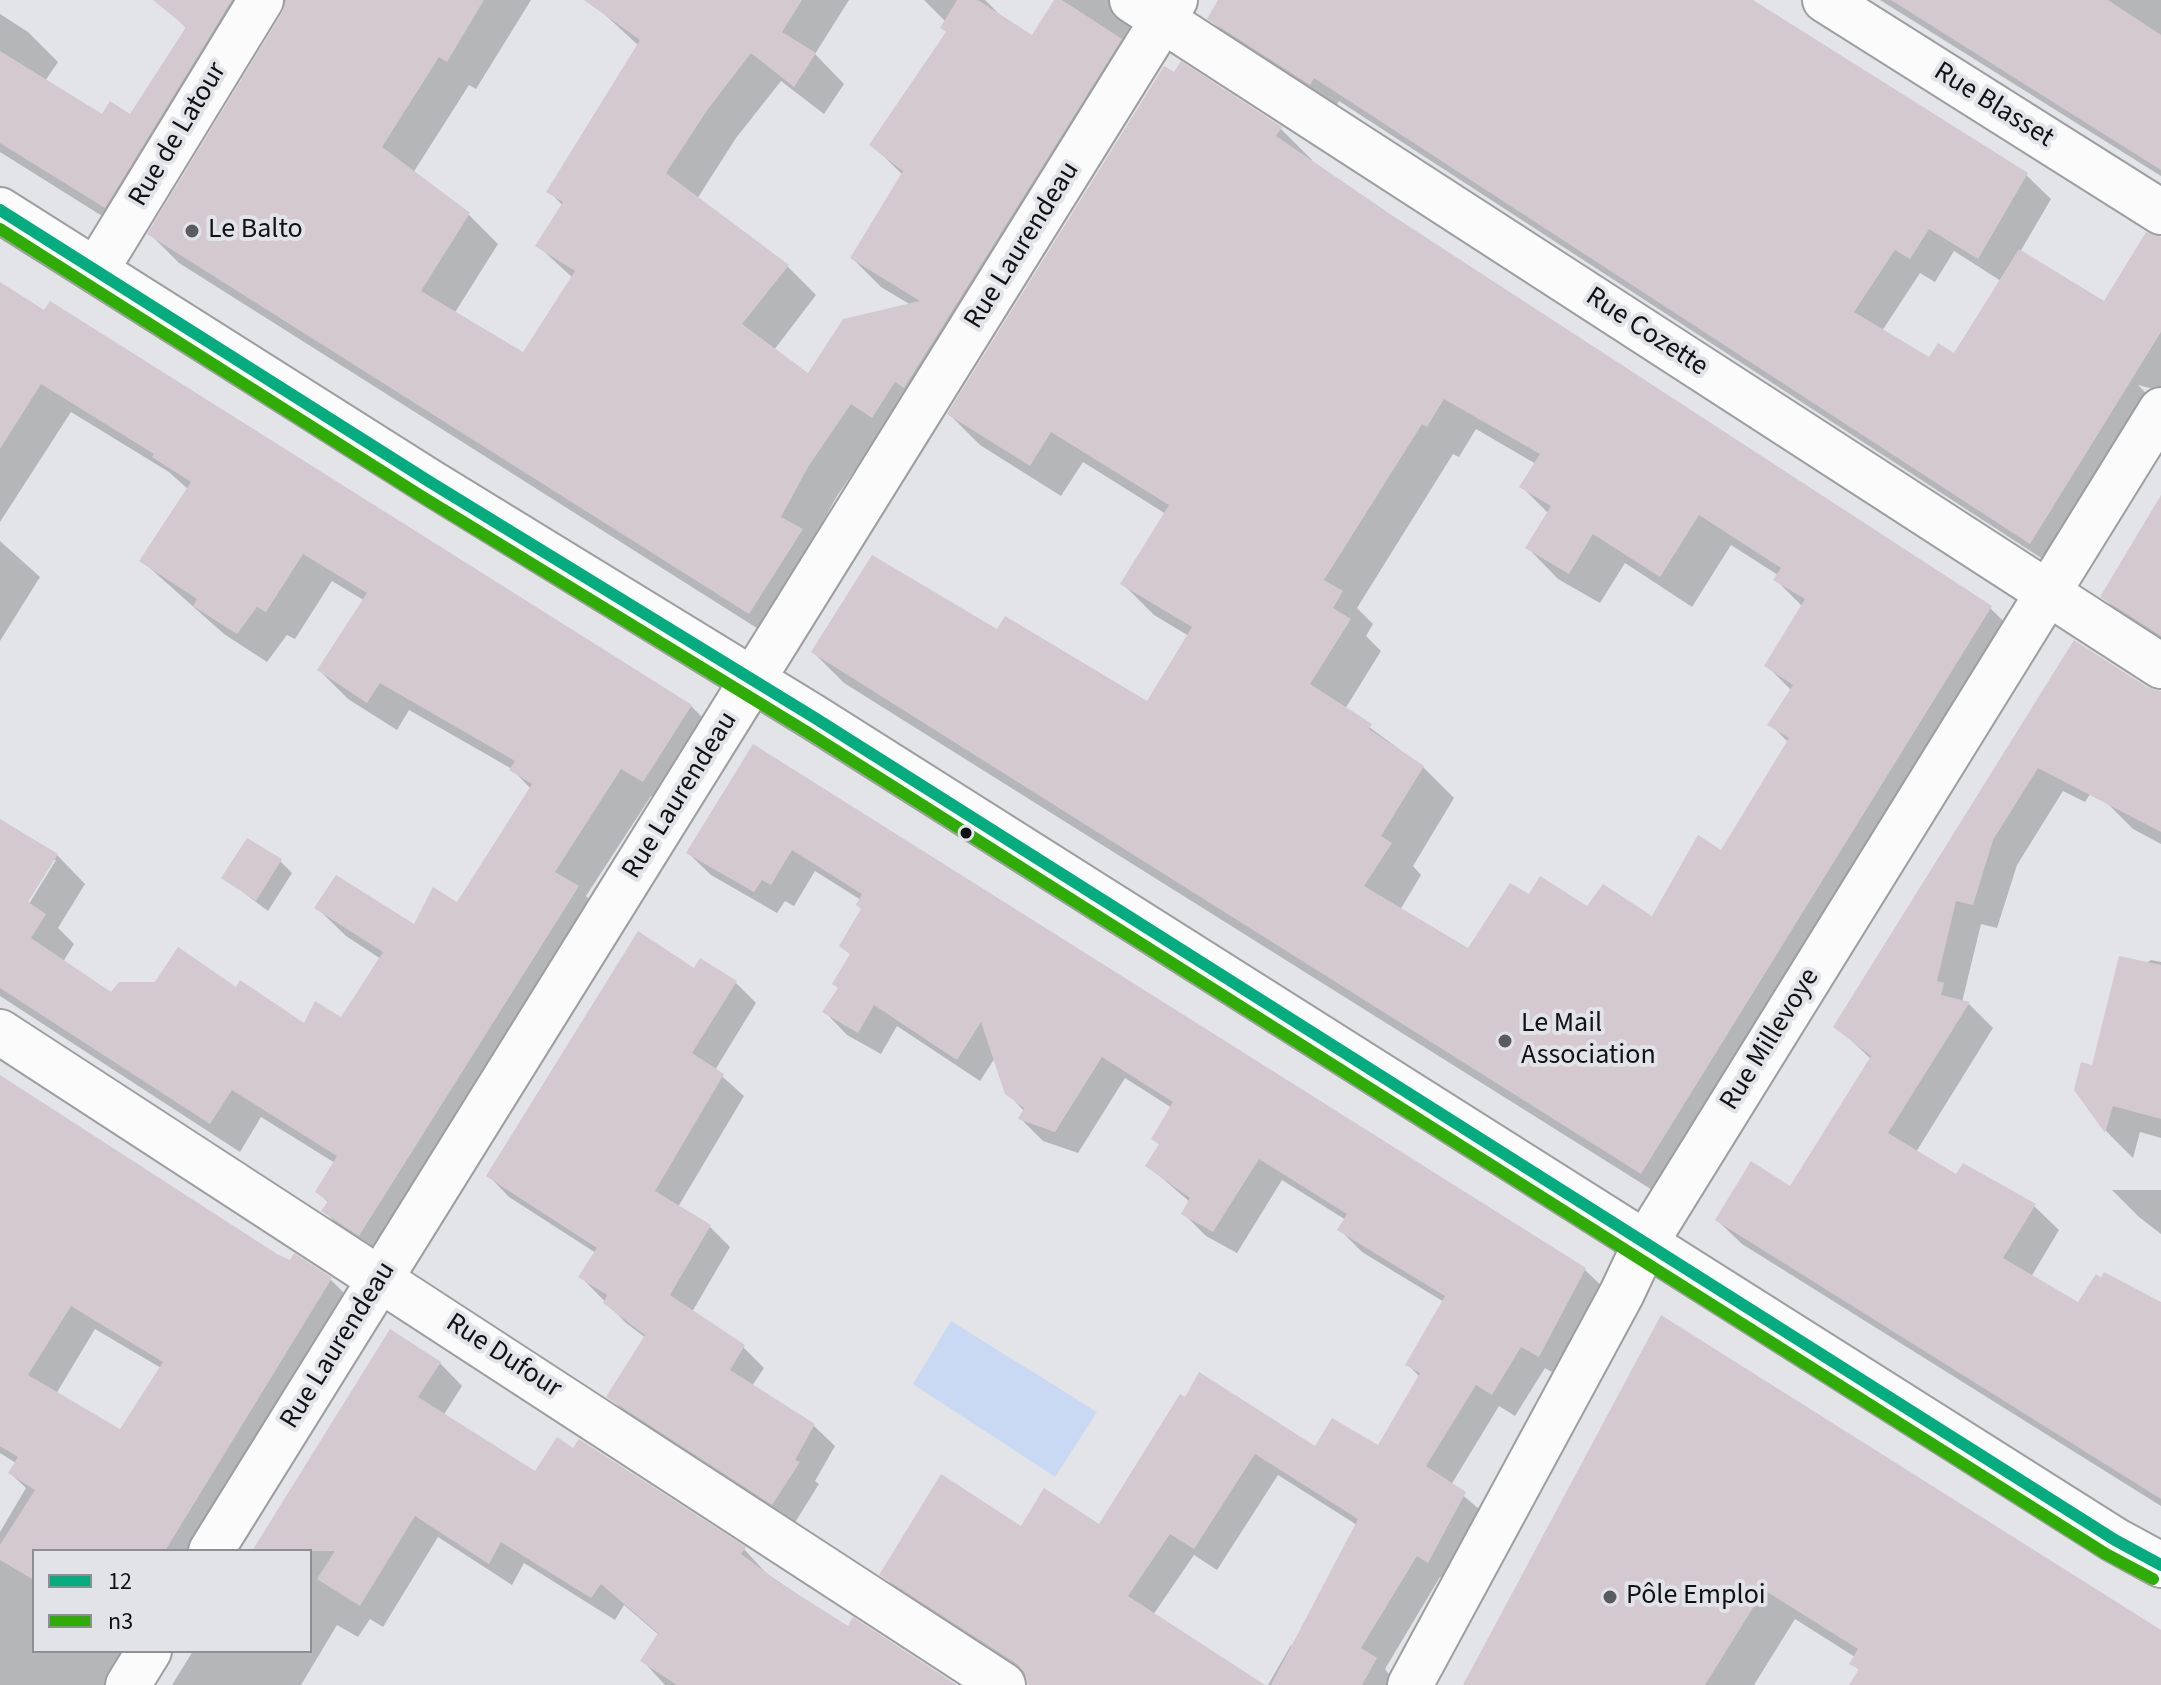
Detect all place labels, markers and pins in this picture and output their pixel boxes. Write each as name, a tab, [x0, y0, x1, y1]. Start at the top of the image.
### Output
place label: Le Balto	[208, 214, 303, 248]
marker: Le Balto	[183, 222, 201, 240]
unlabelled marker	[958, 825, 974, 841]
place label: Le Mail Association	[1521, 1008, 1656, 1074]
marker: Le Mail Association	[1496, 1032, 1514, 1050]
place label: Pôle Emploi	[1626, 1580, 1766, 1614]
marker: Pôle Emploi	[1601, 1588, 1619, 1606]

